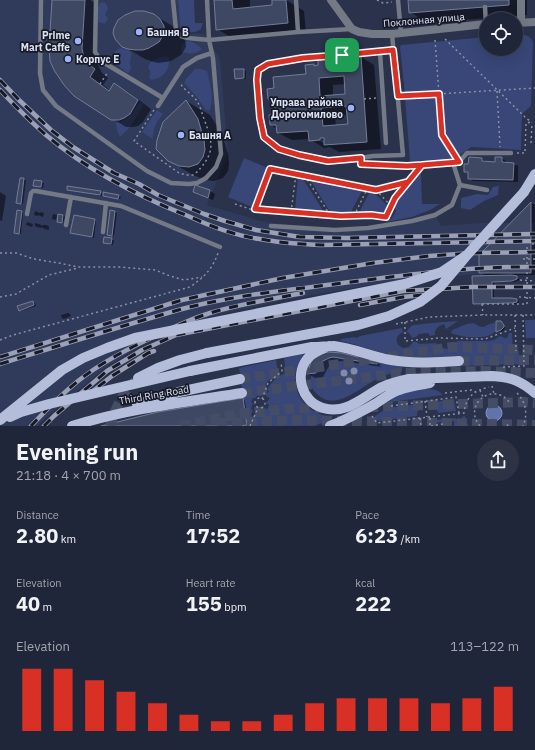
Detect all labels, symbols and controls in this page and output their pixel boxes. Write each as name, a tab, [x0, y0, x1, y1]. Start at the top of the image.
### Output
street label: Поклонная улица	[383, 10, 466, 30]
map controls	[479, 12, 523, 56]
button: locate	[479, 12, 523, 56]
place label: Башня B	[147, 26, 189, 39]
marker: Башня B	[134, 27, 144, 37]
place label: Prime Mart Caffe	[21, 29, 70, 54]
marker: Prime Mart Caffe	[73, 36, 83, 46]
pin	[325, 38, 359, 72]
icon: arrive	[331, 44, 353, 66]
place label: Корпус E	[76, 53, 119, 66]
marker: Корпус E	[63, 54, 73, 64]
place label: Управа района Дорогомилово	[270, 96, 343, 121]
marker: Управа района Дорогомилово	[346, 103, 356, 113]
place label: Башня А	[189, 129, 231, 142]
marker: Башня А	[176, 130, 186, 140]
street label: Third Ring Road	[118, 382, 190, 408]
text: Evening run	[16, 437, 138, 466]
button: share	[477, 439, 519, 481]
text: 21:18 · 4 × 700 m	[16, 467, 121, 484]
text: Distance	[16, 508, 59, 522]
text: Time	[186, 508, 210, 522]
text: Pace	[355, 508, 379, 522]
text: 2.80	[16, 522, 58, 549]
text: 17:52	[186, 522, 240, 549]
text: 6:23	[355, 522, 398, 549]
text: km	[58, 532, 76, 546]
text: /km	[398, 532, 420, 546]
text: Elevation	[16, 576, 62, 590]
text: Heart rate	[186, 576, 236, 590]
text: kcal	[355, 576, 375, 590]
text: 40	[16, 590, 40, 617]
text: 155	[186, 590, 222, 617]
text: 222	[355, 590, 391, 617]
text: m	[40, 600, 52, 614]
text: bpm	[222, 600, 247, 614]
text: Elevation	[16, 638, 70, 655]
text: 113–122 m	[450, 638, 519, 655]

